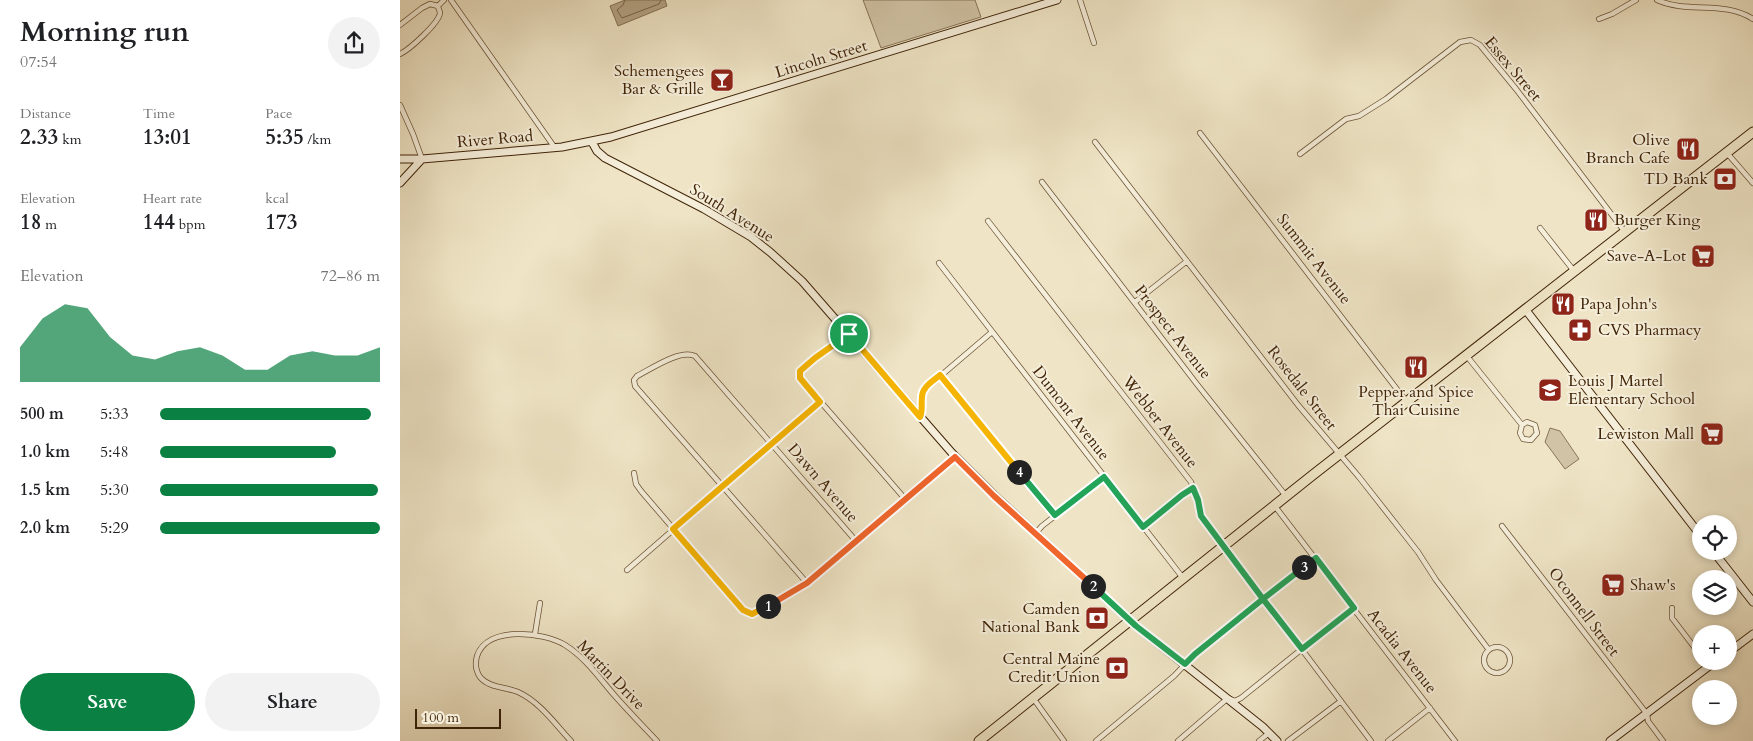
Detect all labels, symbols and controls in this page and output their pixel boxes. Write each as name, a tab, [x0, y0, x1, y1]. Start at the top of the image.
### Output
text: Morning run	[20, 13, 189, 51]
button: share	[328, 17, 380, 69]
street label: Essex Street	[1479, 32, 1547, 106]
street label: Lincoln Street	[772, 35, 870, 83]
text: 07:54	[20, 51, 57, 73]
place label: Schemengees Bar & Grille	[614, 60, 704, 100]
bar icon: Schemengees Bar & Grille	[709, 67, 735, 93]
text: Distance	[20, 104, 71, 123]
text: Time	[143, 104, 175, 123]
text: Pace	[265, 104, 292, 123]
text: 2.33	[20, 123, 58, 152]
text: 13:01	[143, 123, 192, 152]
text: 5:35	[265, 123, 304, 152]
street label: River Road	[456, 125, 534, 153]
place label: Olive Branch Cafe	[1586, 129, 1670, 169]
text: km	[58, 130, 81, 149]
text: /km	[304, 130, 331, 149]
restaurant icon: Olive Branch Cafe	[1675, 136, 1701, 162]
bank icon: TD Bank	[1712, 166, 1738, 192]
place label: TD Bank	[1644, 168, 1708, 190]
street label: South Avenue	[686, 178, 778, 248]
text: Elevation	[20, 189, 76, 208]
text: Heart rate	[143, 189, 202, 208]
text: kcal	[265, 189, 289, 208]
restaurant icon: Burger King	[1583, 207, 1609, 233]
text: 18	[20, 208, 42, 237]
text: 144	[143, 208, 175, 237]
text: 173	[265, 208, 298, 237]
street label: Summit Avenue	[1272, 209, 1356, 309]
place label: Burger King	[1614, 209, 1700, 231]
text: m	[42, 215, 57, 234]
text: bpm	[175, 215, 206, 234]
supermarket icon: Save-A-Lot	[1690, 243, 1716, 269]
place label: Save-A-Lot	[1607, 245, 1686, 267]
text: Elevation	[20, 265, 84, 287]
text: 72–86 m	[321, 265, 380, 287]
street label: Prospect Avenue	[1129, 280, 1217, 384]
restaurant icon: Papa John's	[1550, 291, 1576, 317]
place label: Papa John's	[1580, 293, 1657, 315]
pin	[828, 313, 870, 355]
pharmacy icon: CVS Pharmacy	[1567, 317, 1593, 343]
place label: CVS Pharmacy	[1598, 319, 1702, 341]
icon: arrive	[835, 320, 863, 348]
street label: Rosedale Street	[1262, 341, 1342, 435]
restaurant icon: Pepper and Spice Thai Cuisine	[1403, 354, 1429, 380]
street label: Dumont Avenue	[1027, 361, 1115, 465]
place label: Louis J Martel Elementary School	[1568, 370, 1695, 410]
street label: Webber Avenue	[1116, 371, 1203, 473]
school or university icon: Louis J Martel Elementary School	[1537, 377, 1563, 403]
place label: Pepper and Spice Thai Cuisine	[1358, 381, 1474, 421]
text: 500 m	[20, 403, 64, 425]
text: 5:33	[100, 403, 129, 425]
supermarket icon: Lewiston Mall	[1699, 421, 1725, 447]
place label: Lewiston Mall	[1597, 423, 1694, 445]
street label: Dawn Avenue	[783, 439, 863, 527]
text: 1.0 km	[20, 441, 70, 463]
text: 5:48	[100, 441, 129, 463]
pin: 4	[1006, 460, 1032, 484]
text: 4	[1016, 463, 1023, 482]
text: 1.5 km	[20, 479, 70, 501]
text: 5:30	[100, 479, 129, 501]
map controls	[1692, 515, 1737, 725]
button: locate	[1692, 515, 1737, 560]
text: 2.0 km	[20, 517, 70, 539]
text: 5:29	[100, 517, 129, 539]
pin: 3	[1292, 554, 1316, 580]
text: 3	[1301, 558, 1308, 577]
street label: Oconnell Street	[1543, 563, 1625, 661]
button: layers	[1692, 570, 1737, 615]
supermarket icon: Shaw's	[1600, 572, 1626, 598]
pin: 2	[1080, 574, 1106, 598]
place label: Shaw's	[1630, 574, 1676, 596]
text: 2	[1090, 577, 1097, 596]
pin: 1	[756, 594, 780, 618]
text: 1	[765, 597, 772, 616]
place label: Camden National Bank	[981, 598, 1080, 638]
street label: Acadia Avenue	[1362, 604, 1442, 698]
bank icon: Camden National Bank	[1084, 605, 1110, 631]
button: +	[1692, 625, 1737, 670]
street label: Martin Drive	[572, 635, 650, 715]
place label: Central Maine Credit Union	[1002, 648, 1100, 688]
bank icon: Central Maine Credit Union	[1104, 655, 1130, 681]
button: Save	[20, 673, 195, 731]
button: Share	[205, 673, 380, 731]
button: −	[1692, 680, 1737, 725]
scale bar	[415, 706, 501, 729]
text: 100 m	[422, 708, 459, 727]

